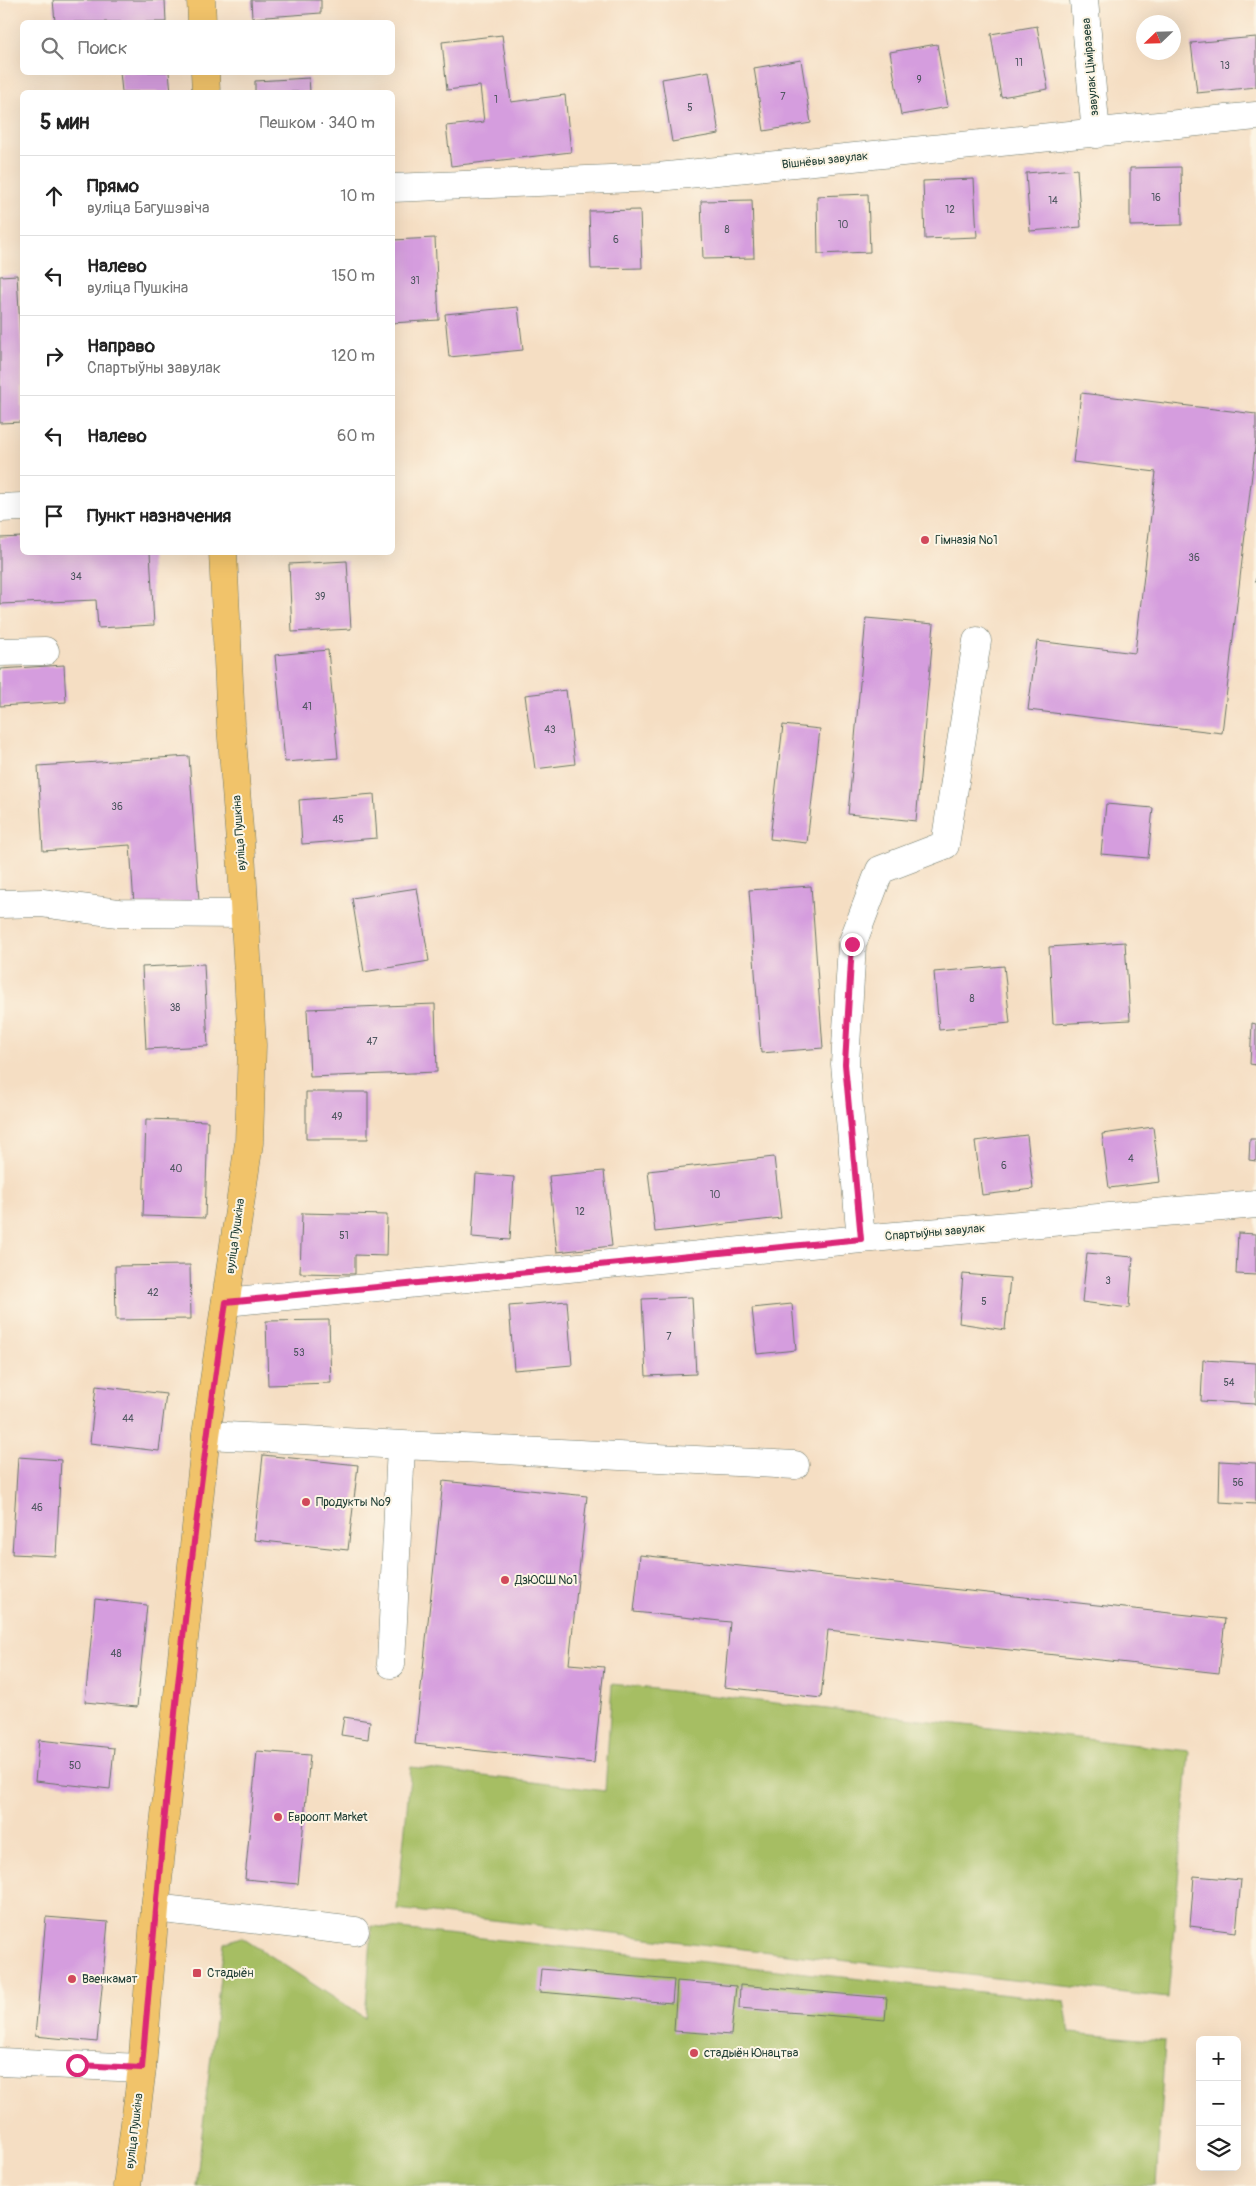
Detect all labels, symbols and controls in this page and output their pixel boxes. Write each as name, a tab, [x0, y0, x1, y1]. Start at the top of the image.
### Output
north arrow	[1136, 15, 1181, 60]
street label: завулак Ціміразева	[1079, 17, 1102, 117]
search box	[20, 20, 395, 75]
icon: search	[38, 34, 66, 62]
text: Поиск	[78, 36, 128, 60]
house number: 11	[1015, 57, 1023, 69]
house number: 13	[1220, 60, 1230, 72]
house number: 9	[916, 74, 922, 86]
house number: 7	[780, 91, 786, 103]
house number: 1	[494, 94, 498, 106]
house number: 5	[687, 102, 693, 114]
text: 5 мин	[40, 109, 90, 136]
text: Пешком · 340 m	[260, 113, 375, 133]
street label: Вішнёвы завулак	[781, 149, 869, 172]
text: Прямо	[87, 174, 139, 198]
icon: ahead	[40, 182, 68, 210]
text: 10 m	[340, 186, 375, 206]
house number: 16	[1151, 192, 1161, 204]
house number: 14	[1048, 195, 1058, 207]
text: вуліца Багушэвіча	[87, 198, 209, 218]
house number: 12	[945, 204, 955, 216]
house number: 10	[838, 219, 849, 231]
house number: 8	[724, 224, 730, 236]
house number: 6	[613, 234, 619, 246]
text: Налево	[87, 254, 147, 278]
icon: left	[40, 262, 68, 290]
text: 150 m	[331, 266, 375, 286]
house number: 31	[410, 275, 420, 287]
text: вуліца Пушкіна	[87, 278, 188, 298]
text: Направо	[87, 334, 155, 358]
icon: right	[40, 342, 68, 370]
text: 120 m	[331, 346, 375, 366]
text: Спартыўны завулак	[87, 358, 221, 378]
icon: left	[40, 422, 68, 450]
text: Налево	[87, 424, 147, 448]
text: 60 m	[337, 426, 375, 446]
icon: arrive	[40, 502, 68, 530]
text: Пункт назначения	[87, 504, 231, 528]
place label: Гімназія №1	[935, 533, 998, 548]
marker: Гімназія №1	[919, 534, 931, 546]
house number: 36	[1188, 552, 1200, 564]
house number: 34	[70, 571, 82, 583]
house number: 39	[315, 591, 325, 603]
house number: 41	[302, 701, 312, 713]
house number: 43	[544, 724, 556, 736]
street label: вуліца Пушкіна	[229, 794, 250, 871]
house number: 36	[111, 801, 123, 813]
house number: 45	[332, 814, 344, 826]
route end	[841, 933, 864, 956]
house number: 8	[969, 993, 975, 1005]
house number: 38	[170, 1002, 180, 1014]
house number: 47	[366, 1036, 378, 1048]
house number: 49	[332, 1111, 342, 1123]
house number: 4	[1128, 1153, 1134, 1165]
house number: 6	[1001, 1160, 1007, 1172]
house number: 40	[170, 1163, 182, 1175]
house number: 10	[710, 1189, 721, 1201]
street label: вуліца Пушкіна	[223, 1197, 248, 1275]
house number: 12	[575, 1206, 585, 1218]
street label: Спартыўны завулак	[884, 1221, 986, 1244]
house number: 51	[339, 1230, 349, 1242]
house number: 3	[1105, 1275, 1111, 1287]
house number: 42	[147, 1287, 159, 1299]
house number: 5	[981, 1296, 987, 1308]
house number: 7	[666, 1331, 672, 1343]
house number: 53	[294, 1347, 305, 1359]
house number: 54	[1223, 1377, 1235, 1389]
house number: 44	[122, 1413, 134, 1425]
house number: 56	[1232, 1477, 1244, 1489]
place label: Продукты №9	[316, 1495, 391, 1510]
marker: Продукты №9	[300, 1496, 312, 1508]
house number: 46	[31, 1502, 43, 1514]
place label: ДзЮСШ №1	[514, 1573, 577, 1588]
marker: ДзЮСШ №1	[499, 1574, 511, 1586]
house number: 48	[111, 1648, 121, 1660]
house number: 50	[69, 1760, 81, 1772]
place label: Евроопт Market	[288, 1810, 368, 1825]
marker: Евроопт Market	[272, 1811, 284, 1823]
place label: Стадыён	[207, 1966, 253, 1981]
marker: Стадыён	[191, 1967, 203, 1979]
place label: Ваенкамат	[82, 1972, 138, 1987]
marker: Ваенкамат	[66, 1973, 78, 1985]
map controls	[1196, 2036, 1241, 2171]
button: +	[1196, 2036, 1241, 2081]
place label: стадыён Юнацтва	[704, 2046, 799, 2061]
marker: стадыён Юнацтва	[688, 2047, 700, 2059]
route start	[66, 2054, 89, 2077]
button: −	[1196, 2081, 1241, 2126]
street label: вуліца Пушкіна	[122, 2092, 147, 2170]
button: layers	[1196, 2126, 1241, 2171]

